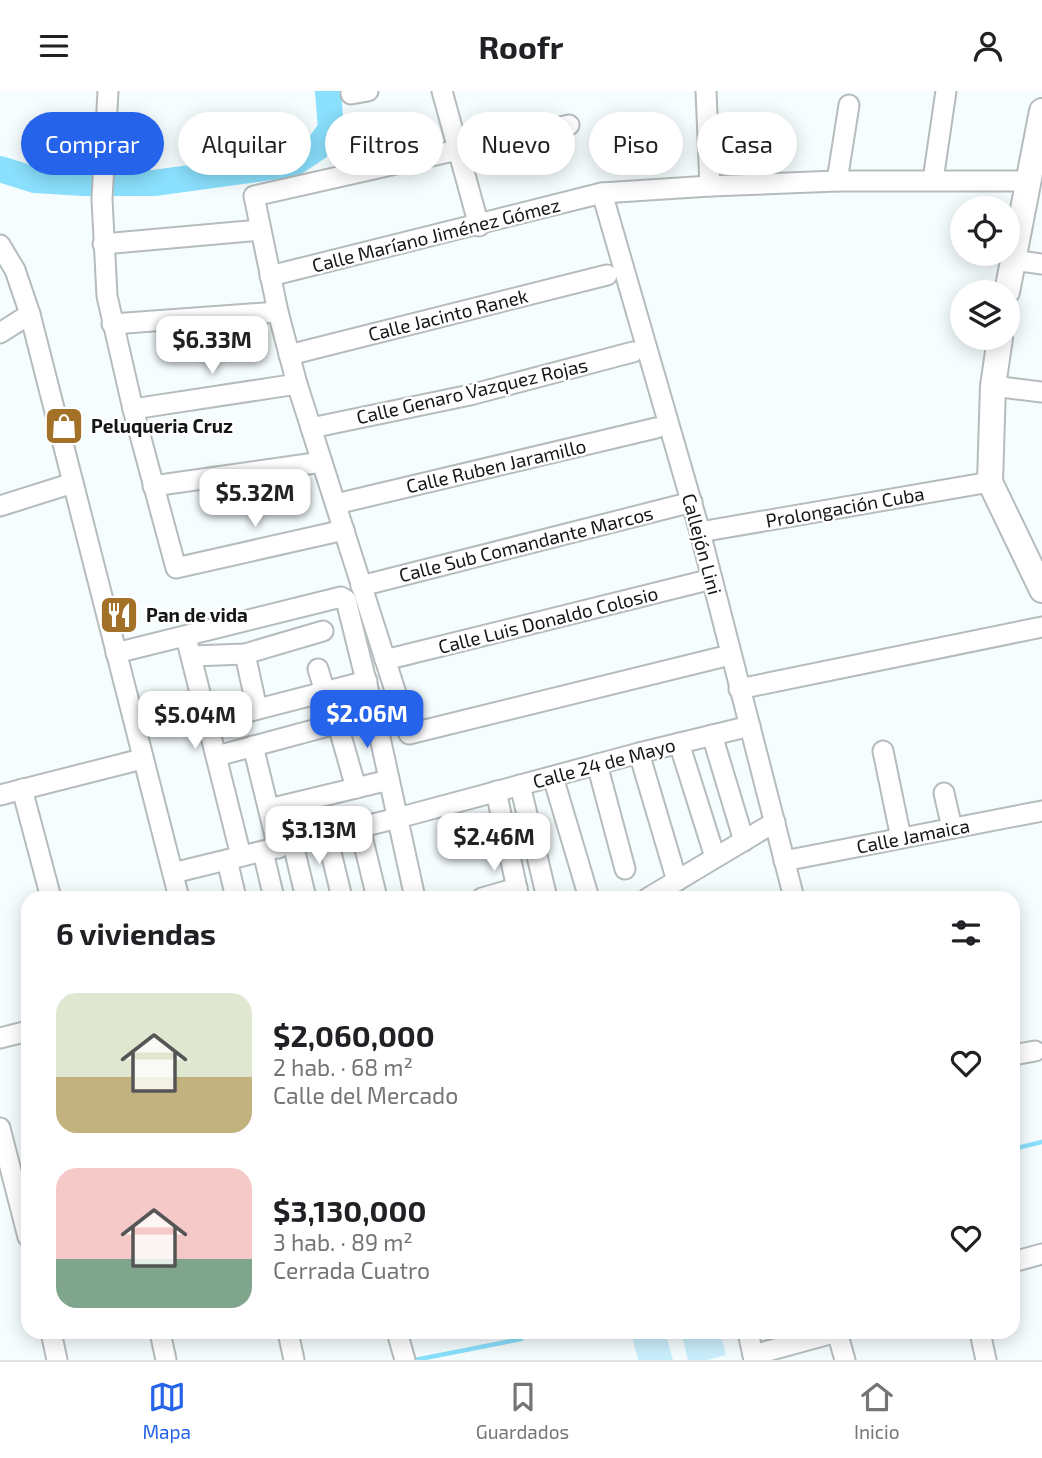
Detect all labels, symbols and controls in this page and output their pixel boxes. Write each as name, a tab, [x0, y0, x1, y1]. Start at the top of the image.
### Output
icon: menu	[35, 27, 73, 65]
text: Roofr	[479, 27, 563, 65]
icon: person	[969, 27, 1007, 65]
chip: Comprar	[21, 112, 164, 175]
chip: Alquilar	[178, 112, 311, 175]
chip: Filtros	[325, 112, 443, 175]
chip: Nuevo	[457, 112, 575, 175]
chip: Piso	[589, 112, 683, 175]
chip: Casa	[697, 112, 797, 175]
street label: Calle Maríano Jiménez Gómez	[309, 193, 562, 277]
map controls	[950, 196, 1020, 350]
button: locate	[950, 196, 1020, 266]
button: layers	[950, 280, 1020, 350]
street label: Calle Jacinto Ranek	[366, 283, 530, 345]
pin: $6.33M	[155, 317, 269, 376]
text: $6.33M	[172, 325, 252, 353]
street label: Calle Genaro Vazquez Rojas	[354, 353, 590, 428]
shop icon: Peluqueria Cruz	[43, 405, 85, 447]
place label: Peluqueria Cruz	[91, 414, 233, 437]
street label: Calle Ruben Jaramillo	[404, 434, 588, 497]
pin: $5.32M	[198, 469, 312, 529]
text: $5.32M	[215, 478, 295, 506]
street label: Prolongación Cuba	[764, 481, 926, 532]
street label: Callejón Lini	[678, 491, 727, 597]
street label: Calle Sub Comandante Marcos	[396, 501, 655, 586]
street label: Calle Luis Donaldo Colosio	[436, 581, 660, 658]
restaurant icon: Pan de vida	[98, 594, 140, 636]
place label: Pan de vida	[146, 603, 248, 626]
pin: $5.04M	[138, 691, 252, 751]
pin: $2.06M	[310, 691, 424, 750]
text: $2.06M	[326, 699, 408, 727]
text: $5.04M	[154, 700, 236, 728]
street label: Calle 24 de Mayo	[530, 732, 678, 793]
pin: $3.13M	[262, 807, 376, 866]
pin: $2.46M	[437, 813, 551, 873]
street label: Calle Jamaica	[854, 813, 972, 858]
text: $3.13M	[281, 815, 357, 843]
text: $2.46M	[453, 822, 535, 850]
icon: filters	[947, 914, 985, 952]
text: 6 viviendas	[56, 915, 216, 951]
text: $2,060,000	[273, 1017, 435, 1053]
icon: home	[112, 1021, 196, 1105]
icon: heart	[947, 1044, 985, 1082]
text: 2 hab. · 68 m²	[273, 1053, 413, 1081]
text: Calle del Mercado	[273, 1081, 458, 1109]
text: $3,130,000	[273, 1192, 426, 1228]
icon: home	[112, 1196, 196, 1280]
icon: heart	[947, 1219, 985, 1257]
text: 3 hab. · 89 m²	[273, 1228, 413, 1256]
text: Cerrada Cuatro	[273, 1256, 430, 1284]
tab: Mapa	[142, 1378, 191, 1443]
tab: Guardados	[476, 1378, 569, 1443]
tab: Inicio	[854, 1378, 900, 1443]

